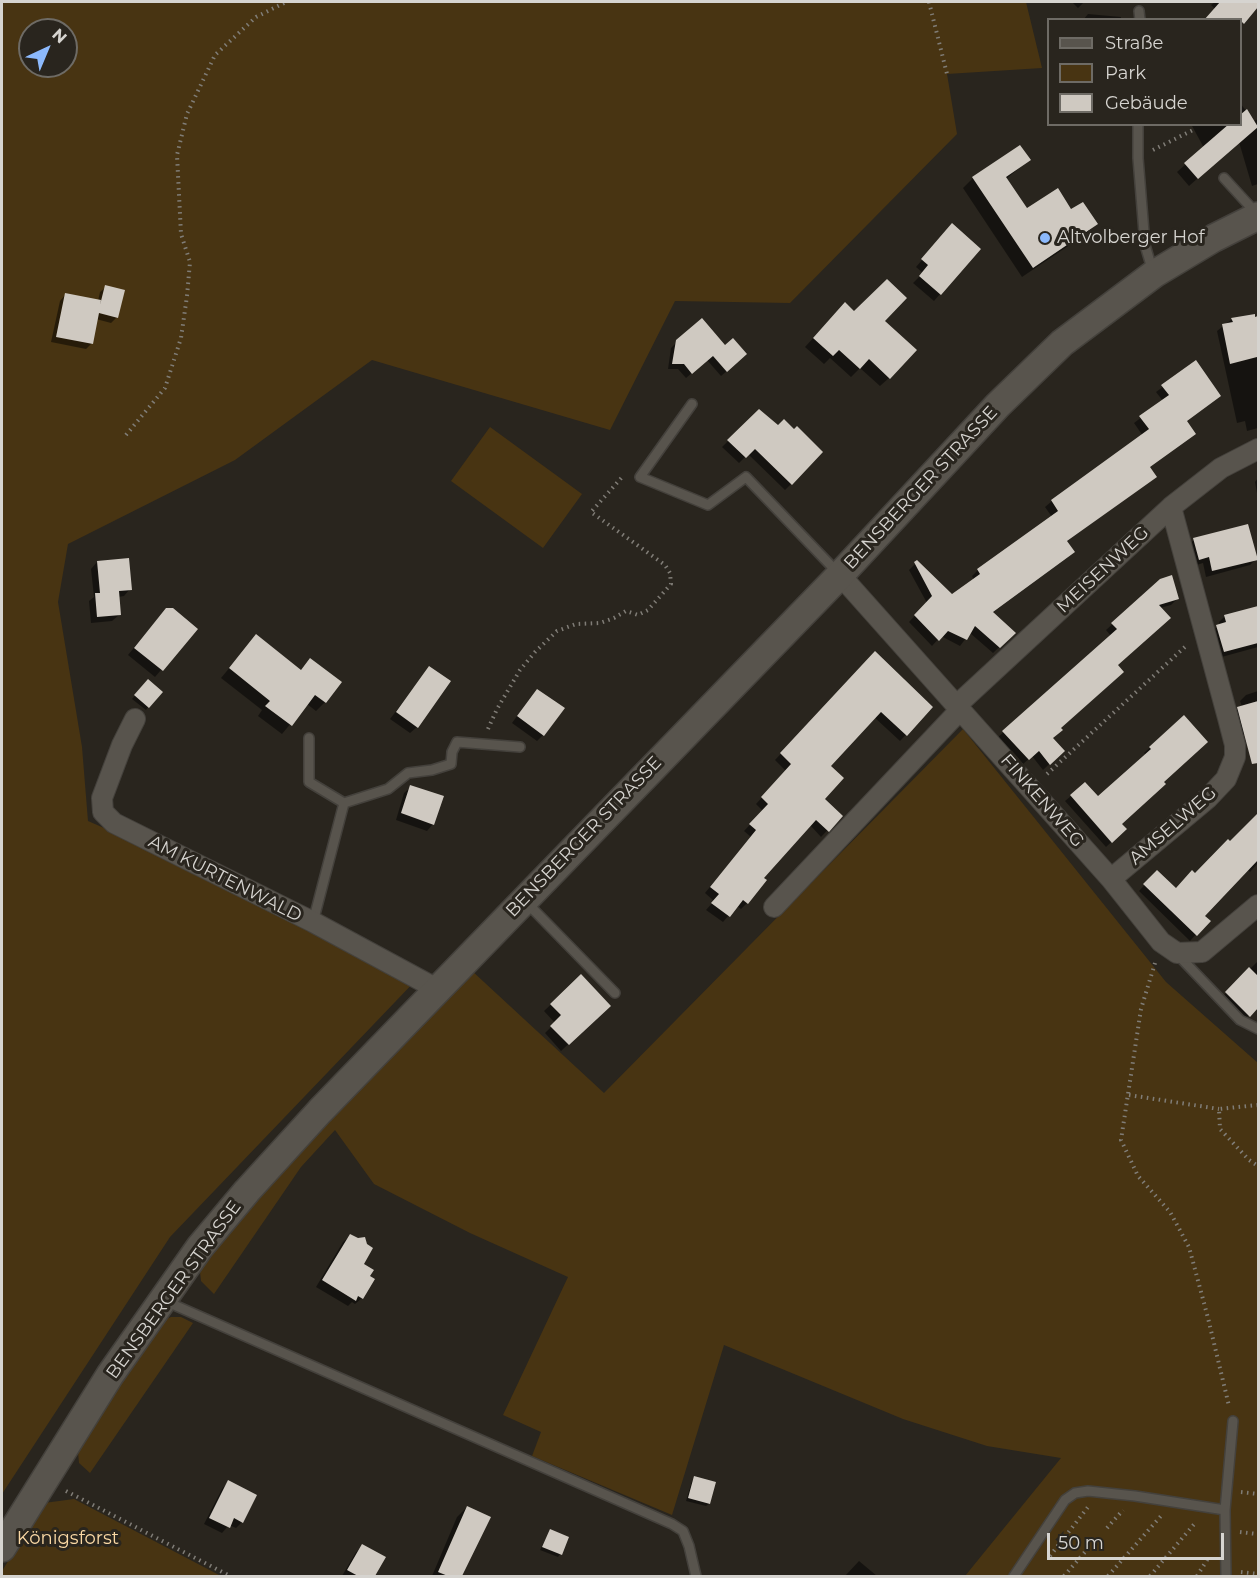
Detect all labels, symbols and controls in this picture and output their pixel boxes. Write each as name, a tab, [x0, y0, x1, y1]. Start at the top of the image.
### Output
north arrow	[18, 18, 78, 78]
legend	[1047, 18, 1242, 126]
text: N	[48, 25, 71, 47]
text: Straße	[1105, 32, 1163, 54]
text: Park	[1105, 62, 1146, 84]
text: Gebäude	[1105, 92, 1188, 114]
place label: Altvolberger Hof	[1057, 227, 1205, 249]
marker: Altvolberger Hof	[1038, 231, 1052, 245]
street label: BENSBERGER STRASSE	[840, 402, 1002, 574]
street label: MEISENWEG	[1053, 522, 1153, 618]
street label: FINKENWEG	[996, 750, 1088, 852]
street label: BENSBERGER STRASSE	[502, 752, 666, 922]
street label: AMSELWEG	[1125, 782, 1221, 870]
street label: AM KURTENWALD	[145, 831, 305, 927]
street label: BENSBERGER STRASSE	[102, 1197, 246, 1383]
scale bar	[1050, 1521, 1227, 1559]
park label: Königsforst	[17, 1528, 119, 1550]
text: 50 m	[1058, 1532, 1104, 1554]

